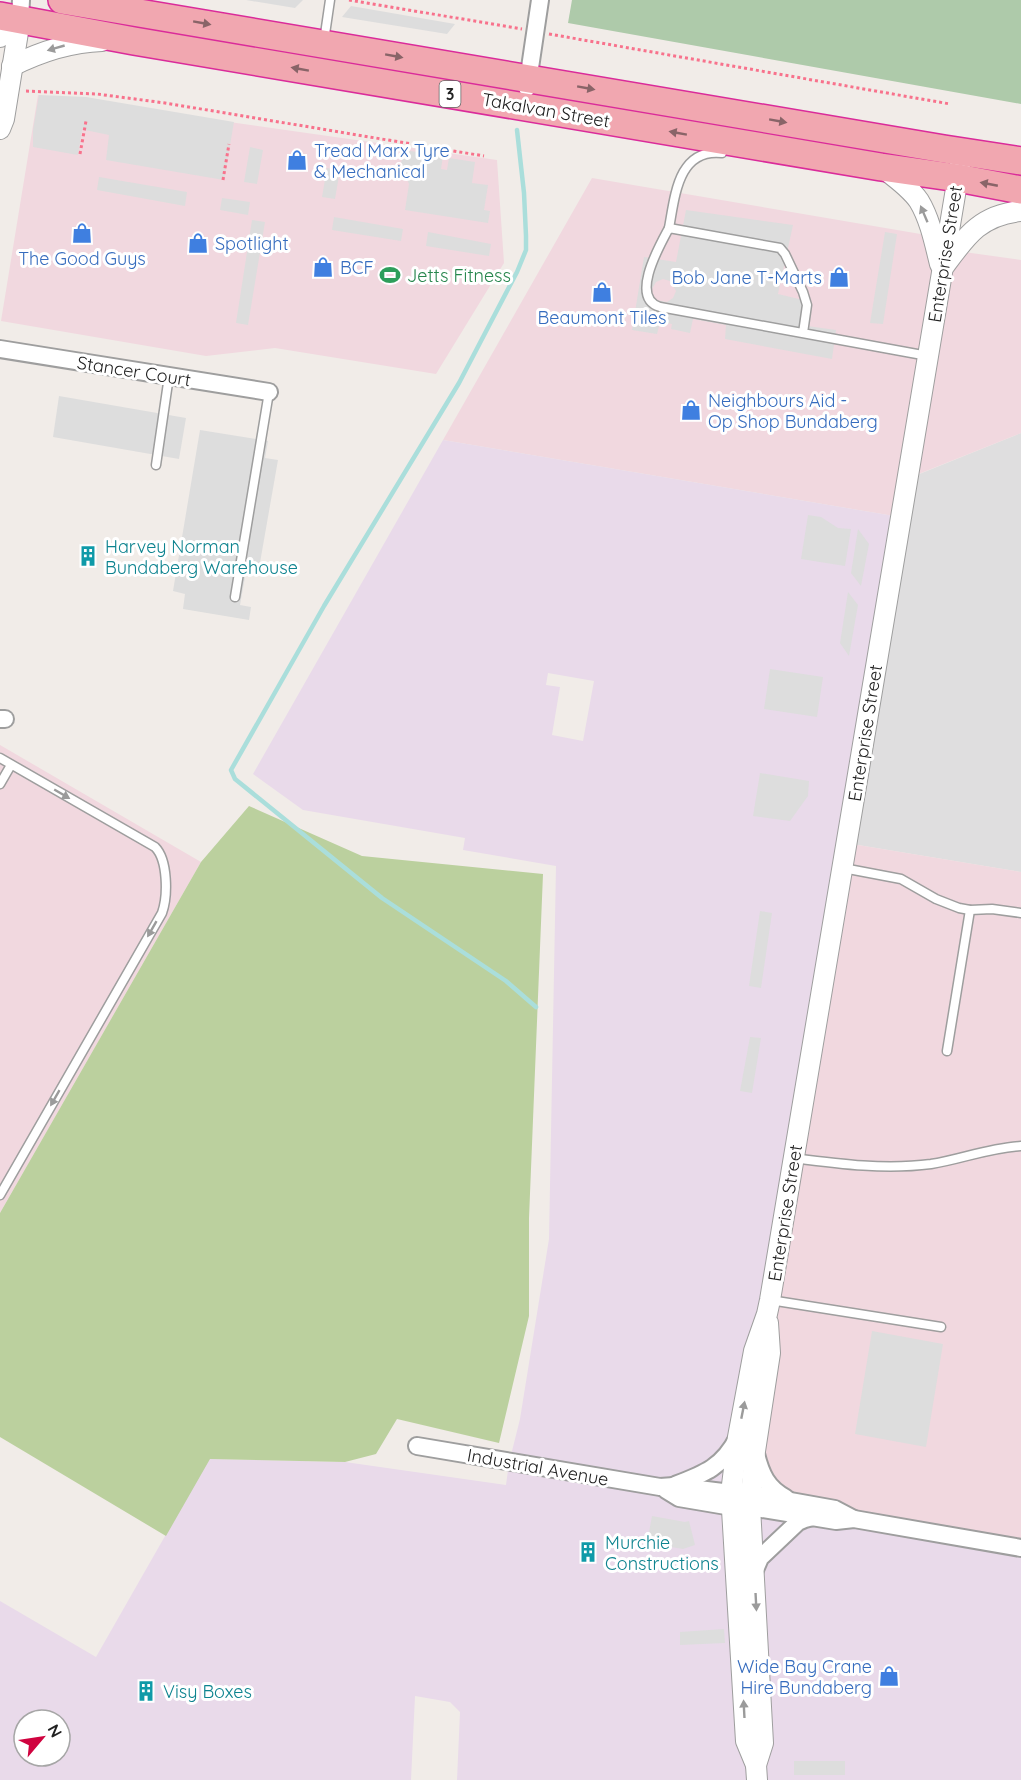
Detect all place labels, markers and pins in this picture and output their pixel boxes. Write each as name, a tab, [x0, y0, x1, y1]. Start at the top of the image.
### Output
place label: Tread Marx Tyre & Mechanical	[314, 139, 450, 183]
shop icon: Tread Marx Tyre & Mechanical	[285, 148, 309, 172]
shop icon: The Good Guys	[70, 221, 94, 245]
shop icon: Spotlight	[186, 231, 210, 255]
place label: Spotlight	[215, 232, 289, 255]
place label: The Good Guys	[18, 247, 146, 270]
shop icon: BCF	[311, 255, 335, 279]
place label: BCF	[340, 256, 374, 279]
sports icon: Jetts Fitness	[378, 263, 402, 287]
place label: Jetts Fitness	[407, 264, 511, 287]
shop icon: Bob Jane T-Marts	[827, 265, 851, 289]
place label: Bob Jane T-Marts	[671, 266, 822, 289]
shop icon: Beaumont Tiles	[590, 280, 614, 304]
place label: Beaumont Tiles	[538, 306, 666, 329]
place label: Neighbours Aid - Op Shop Bundaberg	[708, 389, 878, 433]
shop icon: Neighbours Aid - Op Shop Bundaberg	[679, 398, 703, 422]
place label: Harvey Norman Bundaberg Warehouse	[105, 535, 298, 579]
building icon: Harvey Norman Bundaberg Warehouse	[76, 544, 100, 568]
place label: Murchie Constructions	[605, 1531, 719, 1575]
building icon: Murchie Constructions	[576, 1540, 600, 1564]
place label: Wide Bay Crane Hire Bundaberg	[737, 1655, 872, 1699]
shop icon: Wide Bay Crane Hire Bundaberg	[877, 1664, 901, 1688]
building icon: Visy Boxes	[134, 1679, 158, 1703]
place label: Visy Boxes	[163, 1680, 252, 1703]

